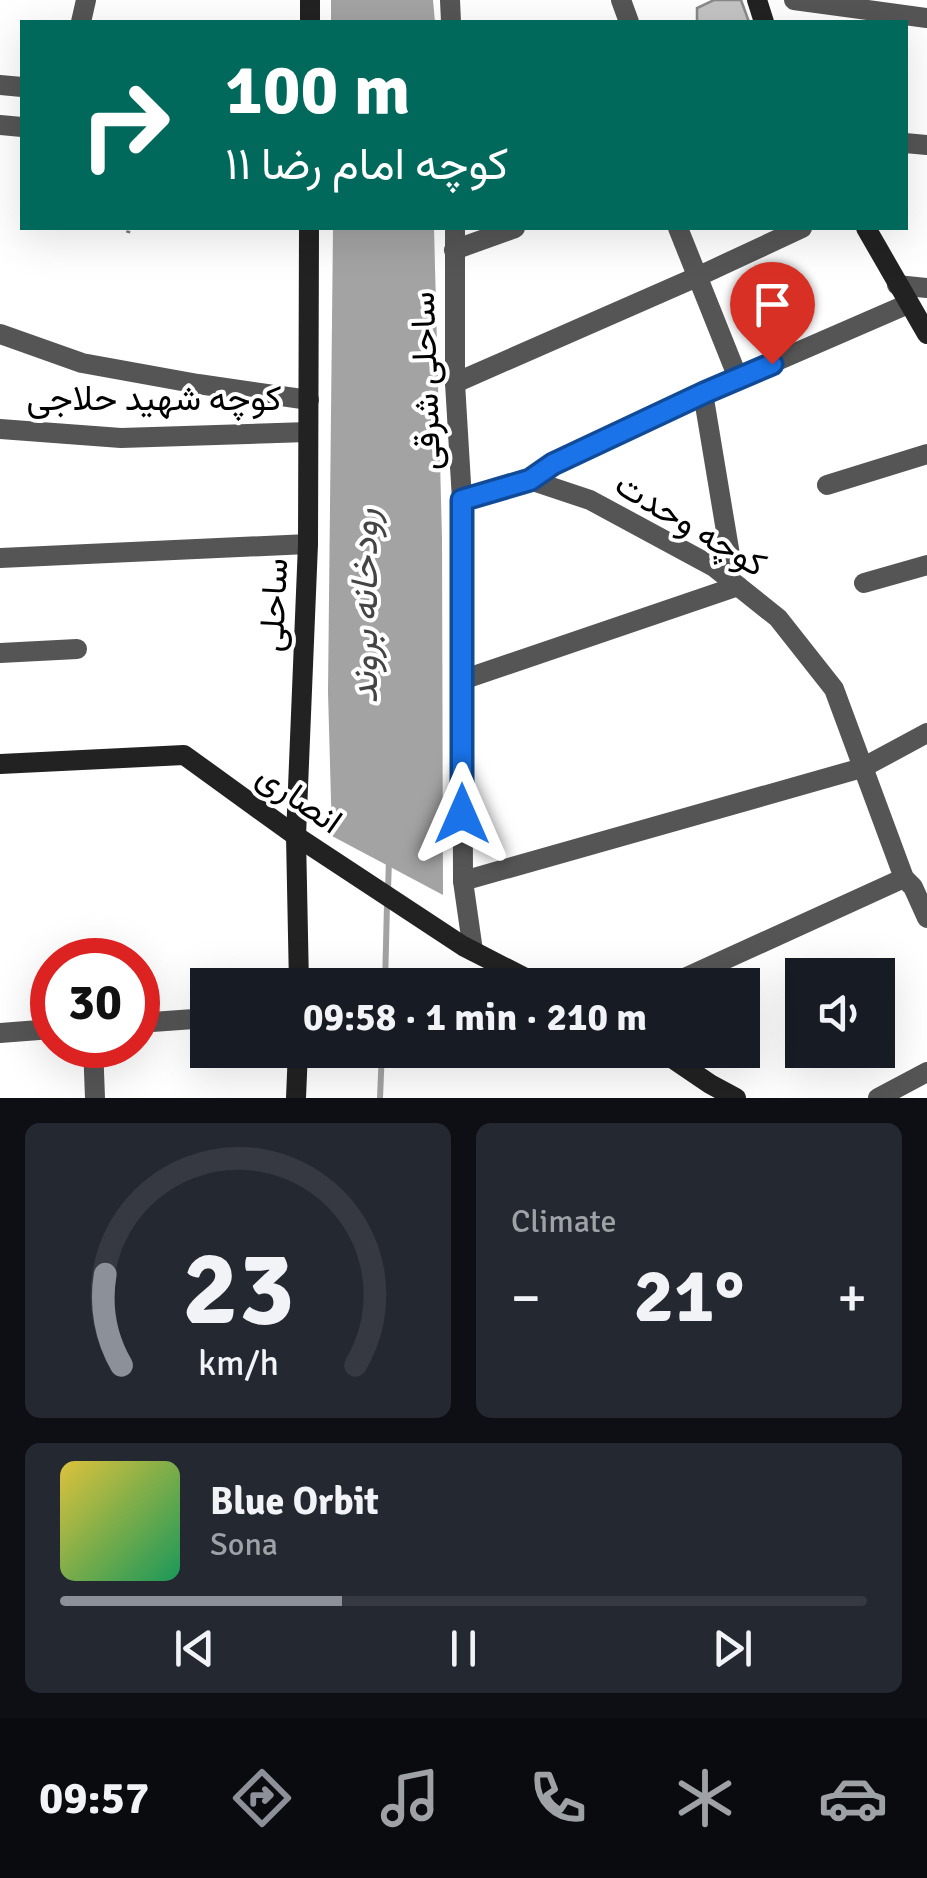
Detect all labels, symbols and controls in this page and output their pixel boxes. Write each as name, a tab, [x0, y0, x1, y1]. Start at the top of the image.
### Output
text: 100 m	[225, 47, 410, 133]
icon: right	[60, 60, 190, 190]
text: کوچه امام رضا ۱۱	[225, 137, 508, 192]
pin	[730, 262, 815, 365]
icon: arrive	[745, 277, 800, 332]
street label: ساحلی شرقی	[401, 291, 450, 471]
street label: کوچه شهید حلاجی	[26, 377, 282, 422]
street label: کوچه وحدت	[606, 463, 774, 588]
water label: رودخانه بروند	[341, 508, 388, 704]
street label: ساحلی	[250, 557, 297, 653]
street label: انصاری	[249, 754, 351, 843]
position arrow	[410, 762, 514, 866]
speed limit sign: 30	[30, 938, 160, 1068]
map controls	[785, 958, 895, 1068]
button: sound	[785, 958, 895, 1068]
text: 09:58 · 1 min · 210 m	[303, 994, 647, 1041]
text: Climate	[511, 1202, 617, 1241]
text: 23	[182, 1225, 294, 1353]
text: 21°	[634, 1250, 745, 1343]
text: −	[511, 1264, 541, 1332]
text: +	[837, 1264, 867, 1332]
text: km/h	[198, 1341, 278, 1385]
text: Blue Orbit	[210, 1478, 379, 1525]
text: Sona	[210, 1525, 278, 1564]
icon: previous	[167, 1621, 222, 1676]
icon: pause	[436, 1621, 491, 1676]
icon: next	[705, 1621, 760, 1676]
icon: directions	[227, 1763, 297, 1833]
icon: music	[375, 1763, 445, 1833]
icon: phone	[523, 1763, 593, 1833]
icon: climate	[670, 1763, 740, 1833]
icon: car	[818, 1763, 888, 1833]
text: 09:57	[39, 1771, 149, 1826]

